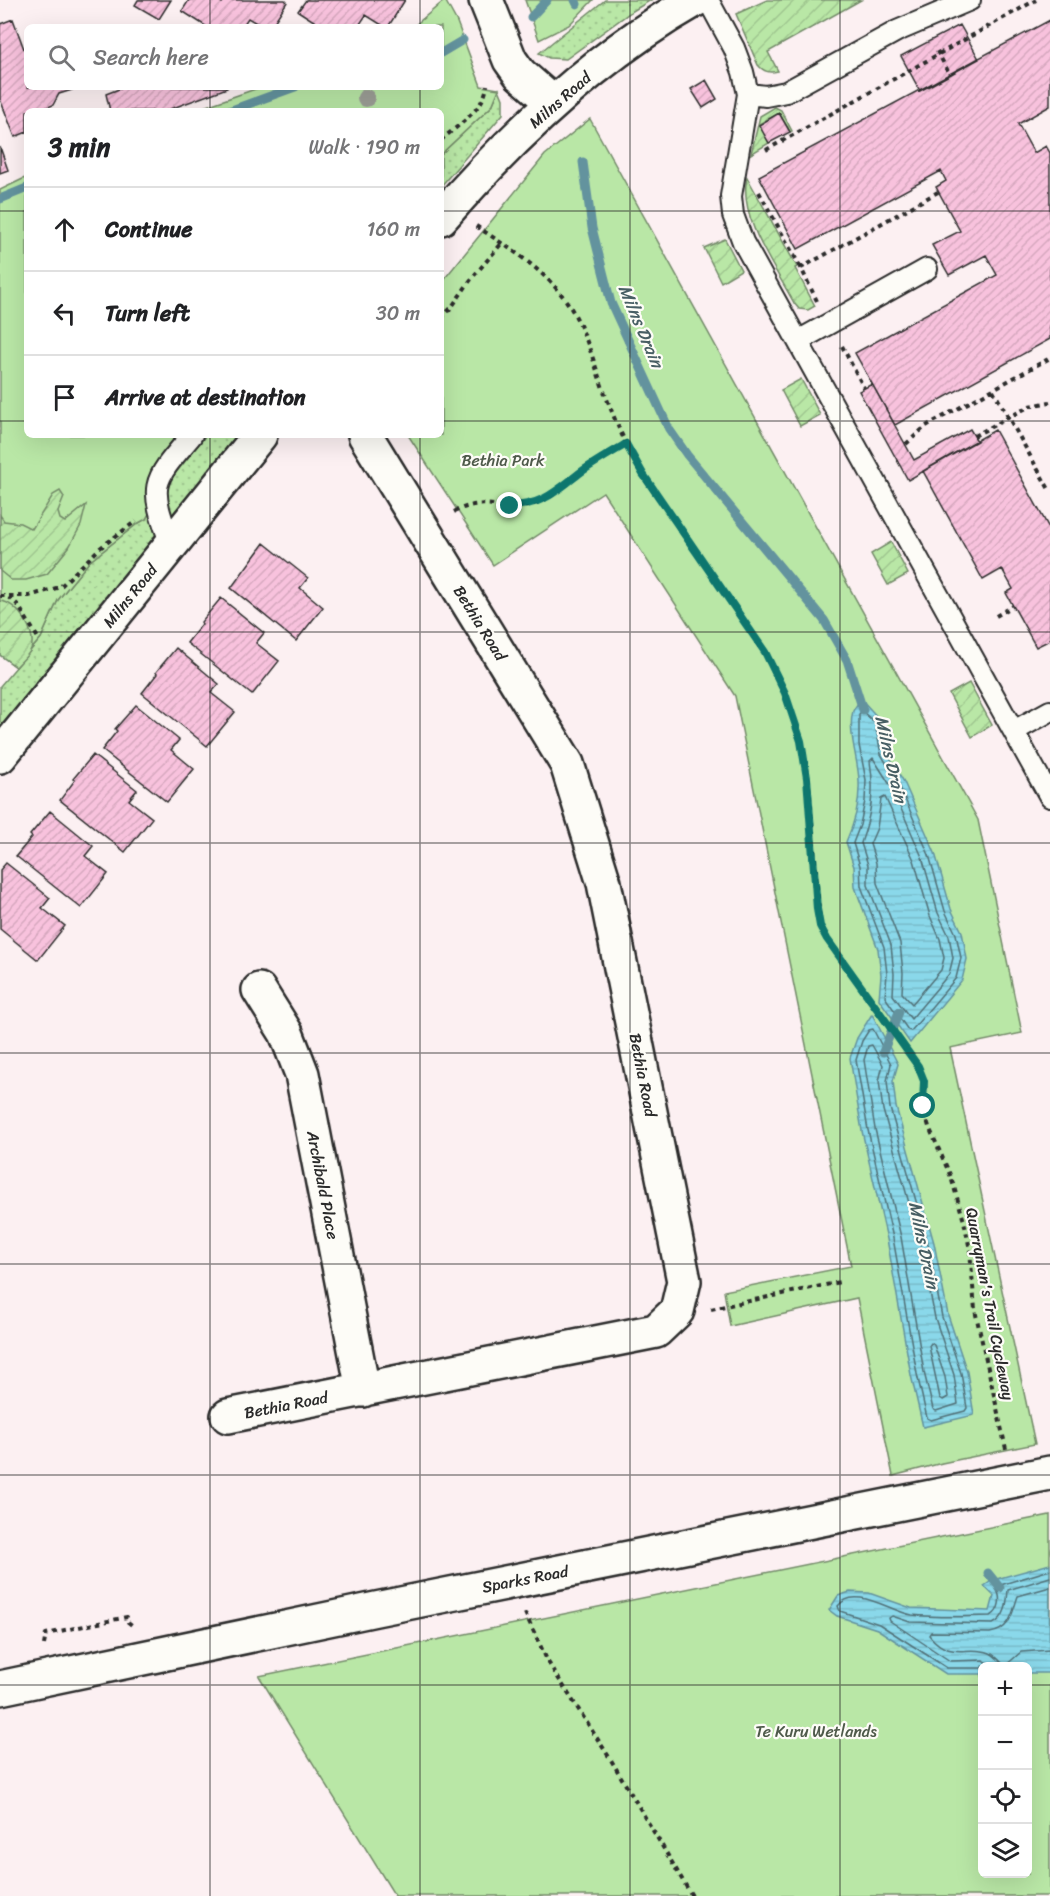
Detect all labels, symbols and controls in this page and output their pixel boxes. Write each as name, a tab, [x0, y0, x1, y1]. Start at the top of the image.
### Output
search box	[24, 24, 444, 90]
text: Search here	[93, 38, 209, 77]
icon: search	[45, 41, 78, 74]
street label: Milns Road	[522, 63, 599, 136]
text: 3 min	[48, 124, 110, 170]
text: Walk · 190 m	[308, 130, 420, 165]
text: Continue	[105, 210, 193, 249]
text: 160 m	[367, 212, 420, 247]
icon: ahead	[48, 213, 81, 246]
water label: Milns Drain	[609, 279, 674, 375]
text: Turn left	[105, 294, 190, 333]
text: 30 m	[376, 296, 420, 331]
icon: left	[48, 297, 81, 330]
text: Arrive at destination	[105, 378, 306, 417]
icon: arrive	[48, 381, 81, 414]
park label: Bethia Park	[461, 446, 545, 475]
route end	[496, 492, 522, 518]
street label: Milns Road	[95, 556, 166, 635]
street label: Bethia Road	[445, 579, 516, 668]
water label: Milns Drain	[865, 712, 917, 808]
street label: Bethia Road	[621, 1031, 666, 1121]
route start	[909, 1092, 935, 1118]
street label: Archibald Place	[298, 1127, 348, 1242]
water label: Milns Drain	[899, 1198, 949, 1294]
street label: Quarryman's Trail Cycleway	[957, 1205, 1023, 1403]
street label: Bethia Road	[242, 1382, 332, 1427]
street label: Sparks Road	[479, 1556, 572, 1602]
map controls	[978, 1662, 1032, 1878]
button: +	[978, 1662, 1032, 1716]
button: −	[978, 1716, 1032, 1770]
park label: Te Kuru Wetlands	[755, 1717, 877, 1746]
button: locate	[978, 1770, 1032, 1824]
button: layers	[978, 1824, 1032, 1878]

